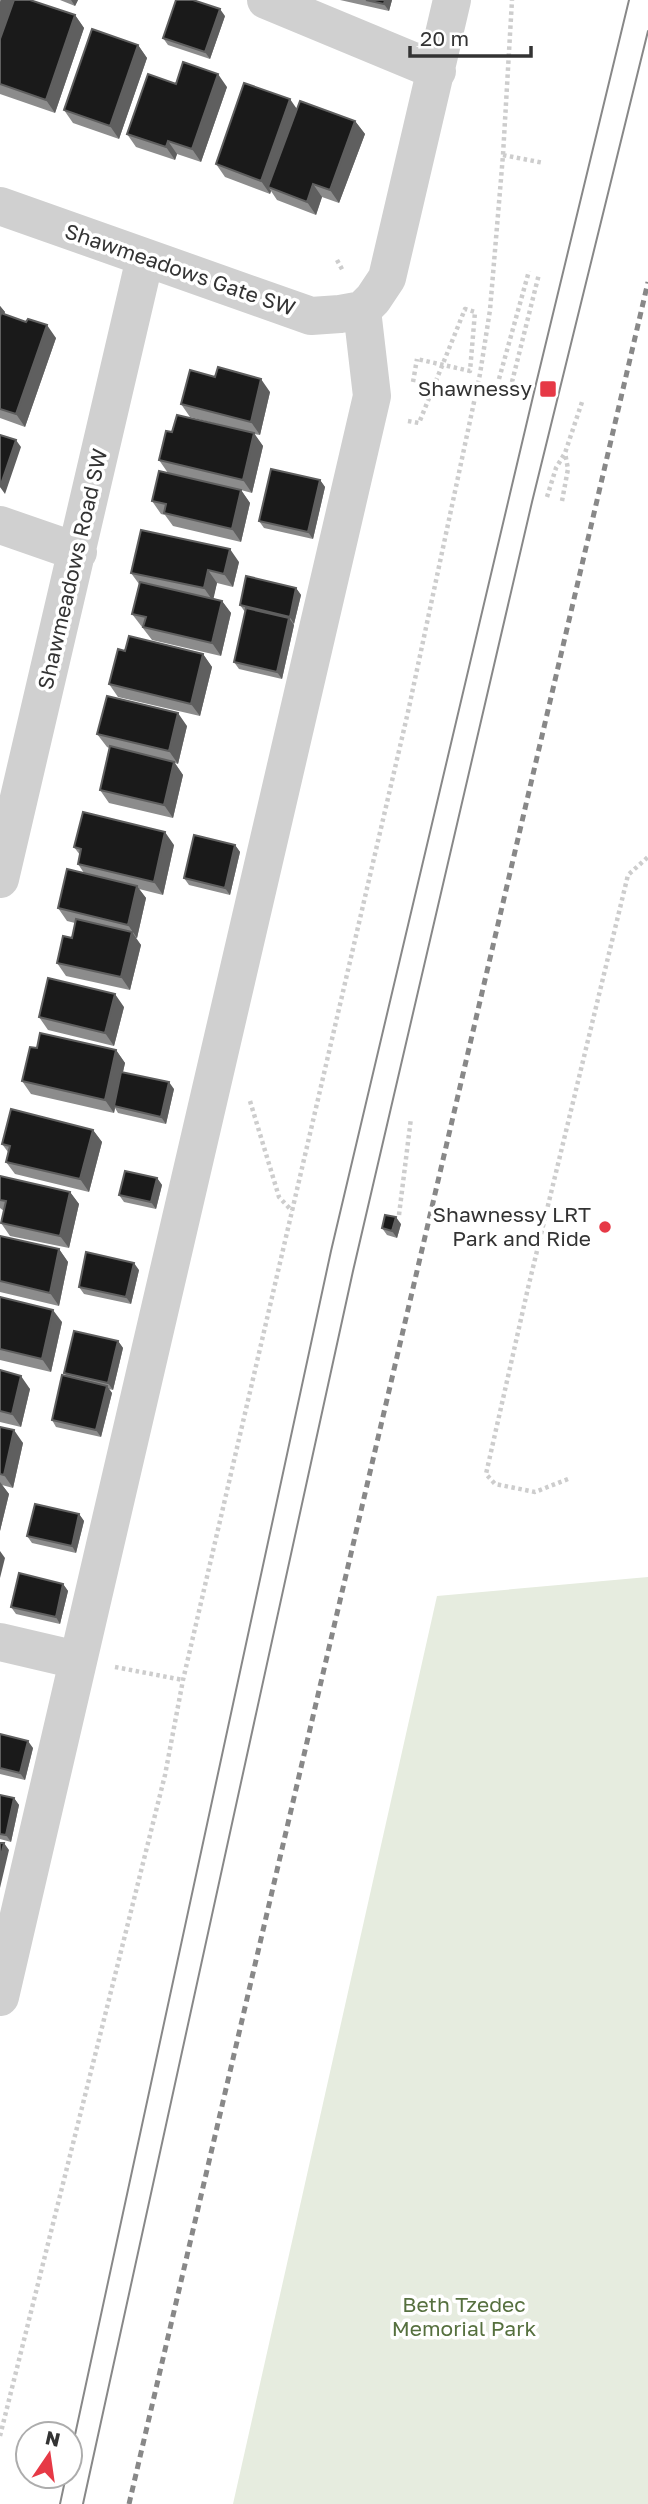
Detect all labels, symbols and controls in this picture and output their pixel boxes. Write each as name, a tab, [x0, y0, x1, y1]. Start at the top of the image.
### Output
scale bar	[410, 14, 531, 58]
text: 20 m	[420, 25, 469, 51]
street label: Shawmeadows Gate SW	[62, 217, 299, 321]
place label: Shawnessy	[418, 375, 532, 401]
marker: Shawnessy	[538, 379, 558, 399]
street label: Shawmeadows Road SW	[32, 446, 112, 692]
place label: Shawnessy LRT Park and Ride	[433, 1201, 591, 1251]
marker: Shawnessy LRT Park and Ride	[597, 1219, 613, 1235]
park label: Beth Tzedec Memorial Park	[392, 2291, 536, 2341]
north arrow	[14, 2420, 84, 2490]
text: N	[43, 2425, 63, 2451]

